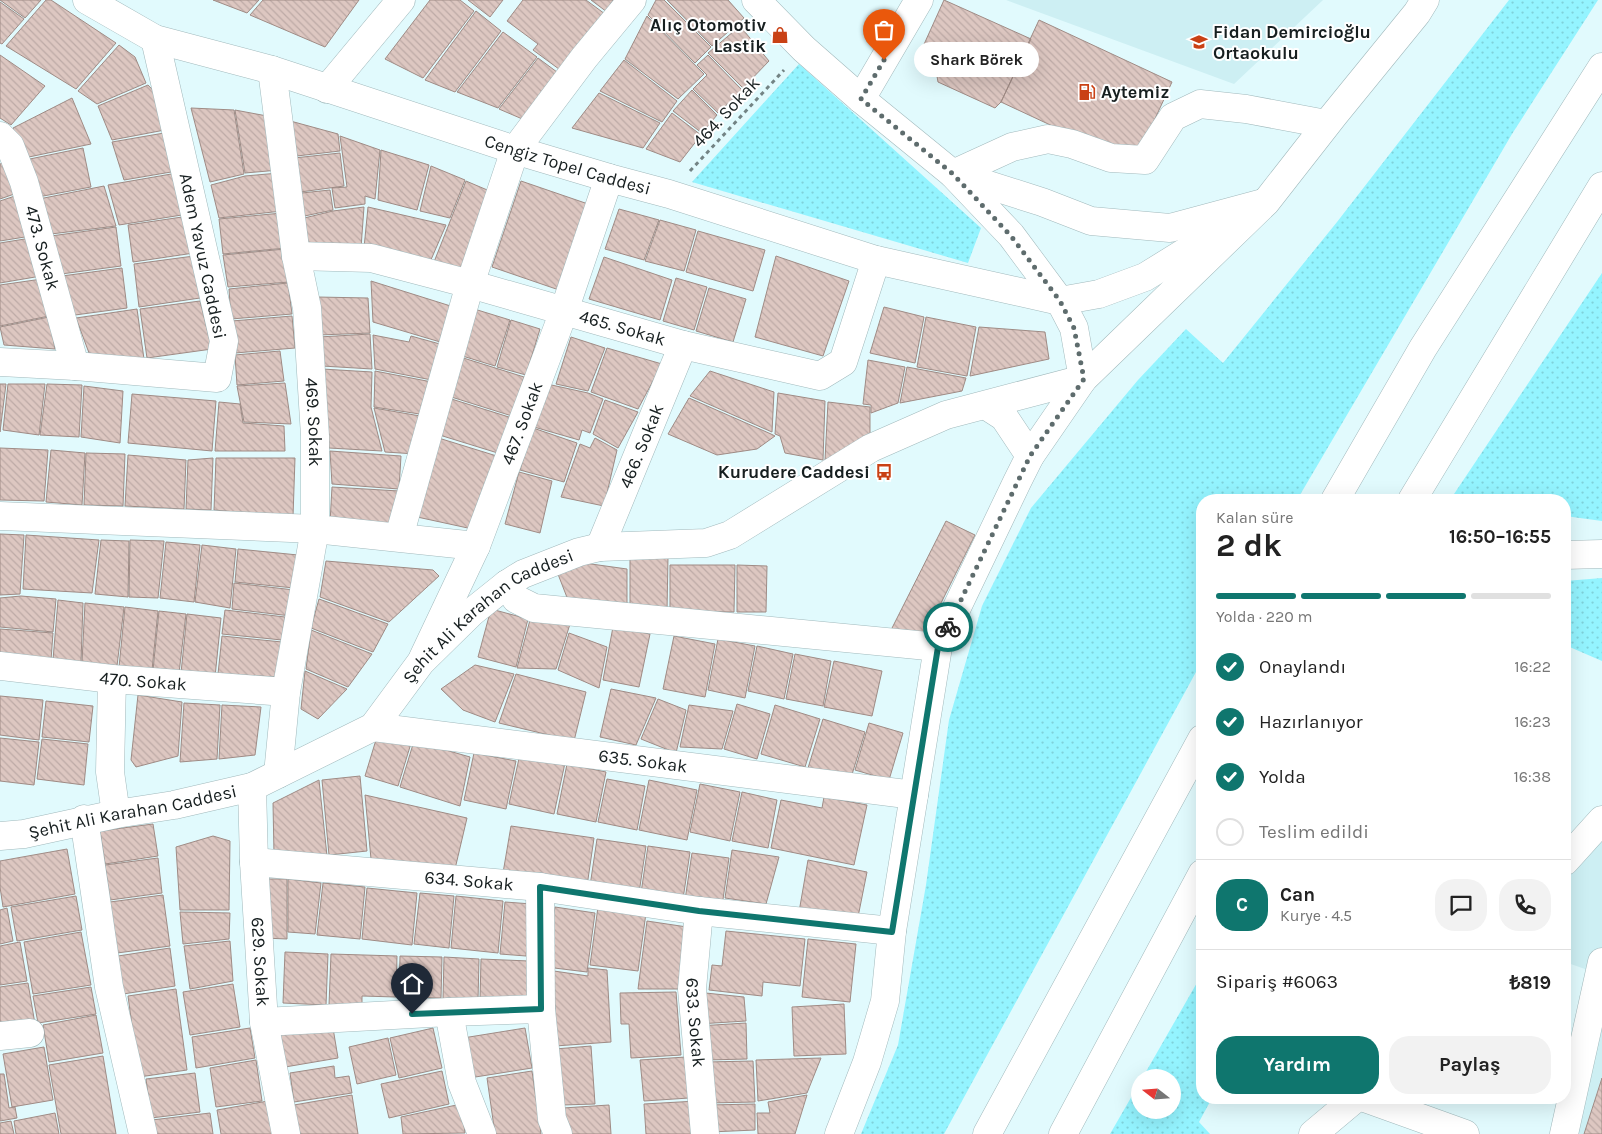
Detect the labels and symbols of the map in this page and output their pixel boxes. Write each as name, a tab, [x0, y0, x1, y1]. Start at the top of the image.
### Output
pin	[863, 9, 905, 60]
place label: Alıç Otomotiv Lastik	[650, 14, 767, 57]
place label: Fidan Demircioğlu Ortaokulu	[1213, 21, 1371, 64]
shop icon: Alıç Otomotiv Lastik	[770, 25, 790, 45]
school or university icon: Fidan Demircioğlu Ortaokulu	[1189, 32, 1209, 52]
callout: Shark Börek	[914, 42, 1039, 78]
street label: 464. Sokak	[688, 72, 764, 152]
place label: Aytemiz	[1101, 81, 1169, 103]
fuel station icon: Aytemiz	[1077, 82, 1097, 102]
street label: Cengiz Topel Caddesi	[482, 130, 653, 200]
street label: Adem Yavuz Caddesi	[175, 171, 231, 341]
street label: 473. Sokak	[20, 203, 65, 293]
street label: 465. Sokak	[577, 305, 668, 350]
street label: 469. Sokak	[300, 377, 326, 467]
street label: 467. Sokak	[496, 378, 548, 468]
street label: 466. Sokak	[614, 401, 669, 492]
place label: Kurudere Caddesi	[718, 461, 870, 483]
bus stop icon: Kurudere Caddesi	[874, 462, 894, 482]
street label: Şehit Ali Karahan Caddesi	[398, 544, 576, 688]
courier	[923, 602, 973, 652]
street label: 470. Sokak	[98, 667, 188, 696]
street label: 635. Sokak	[597, 744, 689, 777]
street label: Şehit Ali Karahan Caddesi	[26, 780, 239, 844]
street label: 634. Sokak	[424, 866, 515, 896]
street label: 629. Sokak	[246, 916, 274, 1007]
pin	[391, 963, 433, 1014]
street label: 633. Sokak	[681, 977, 710, 1068]
north arrow	[1131, 1069, 1181, 1119]

